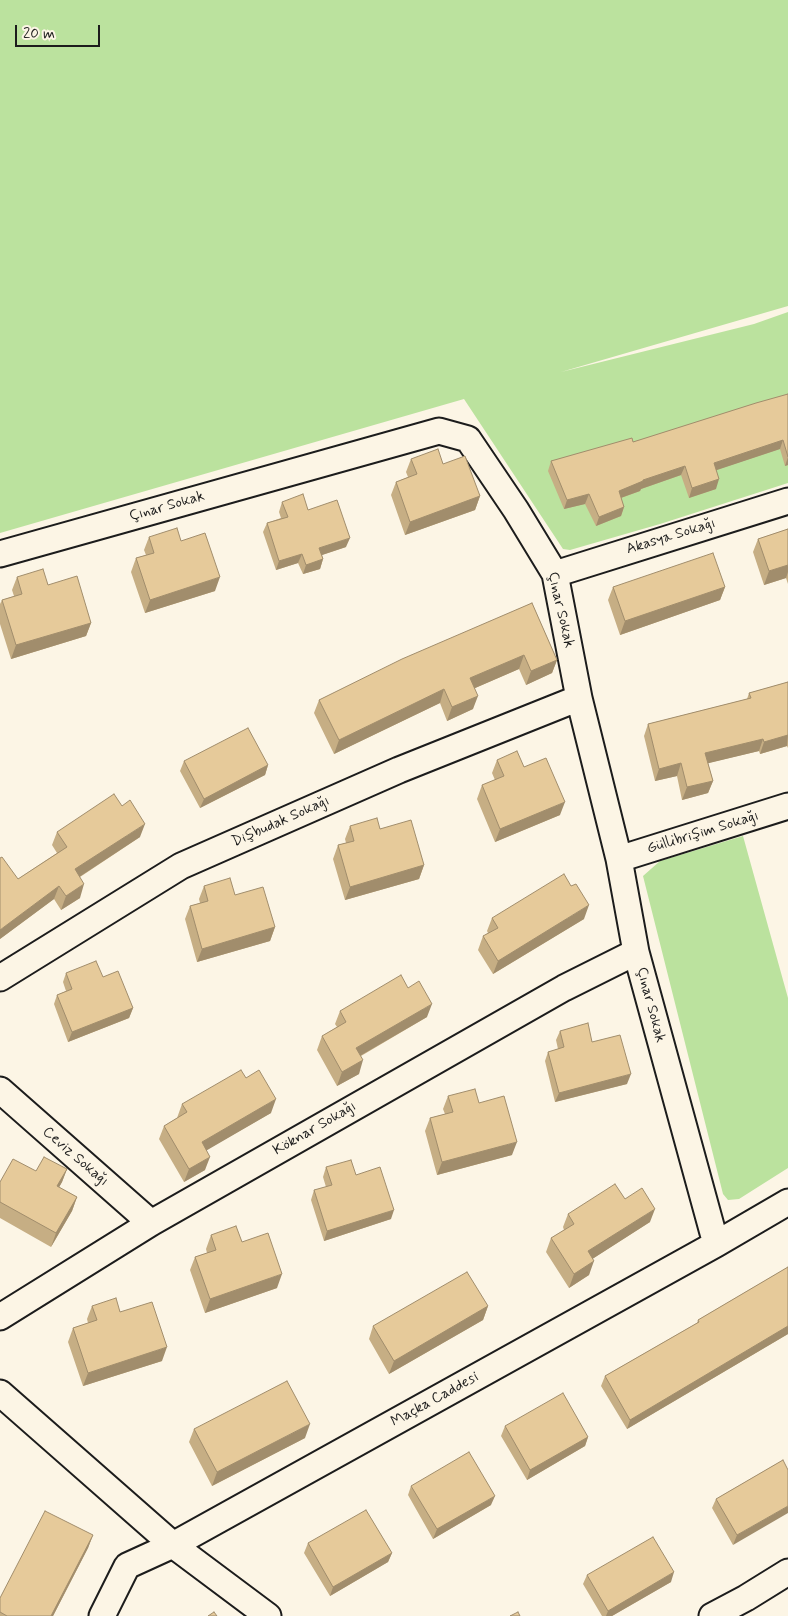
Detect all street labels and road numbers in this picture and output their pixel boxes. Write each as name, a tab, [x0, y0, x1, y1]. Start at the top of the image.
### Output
street label: Çınar Sokak	[127, 488, 207, 526]
street label: Akasya Sokağı	[624, 515, 718, 559]
street label: Çınar Sokak	[543, 570, 577, 650]
street label: Dişbudak Sokağı	[229, 792, 333, 852]
street label: Güllibrişim Sokağı	[645, 807, 761, 859]
street label: Çınar Sokak	[631, 965, 669, 1045]
street label: Köknar Sokağı	[270, 1098, 360, 1160]
street label: Ceviz Sokağı	[38, 1123, 112, 1191]
street label: Maçka Caddesi	[388, 1369, 482, 1431]

